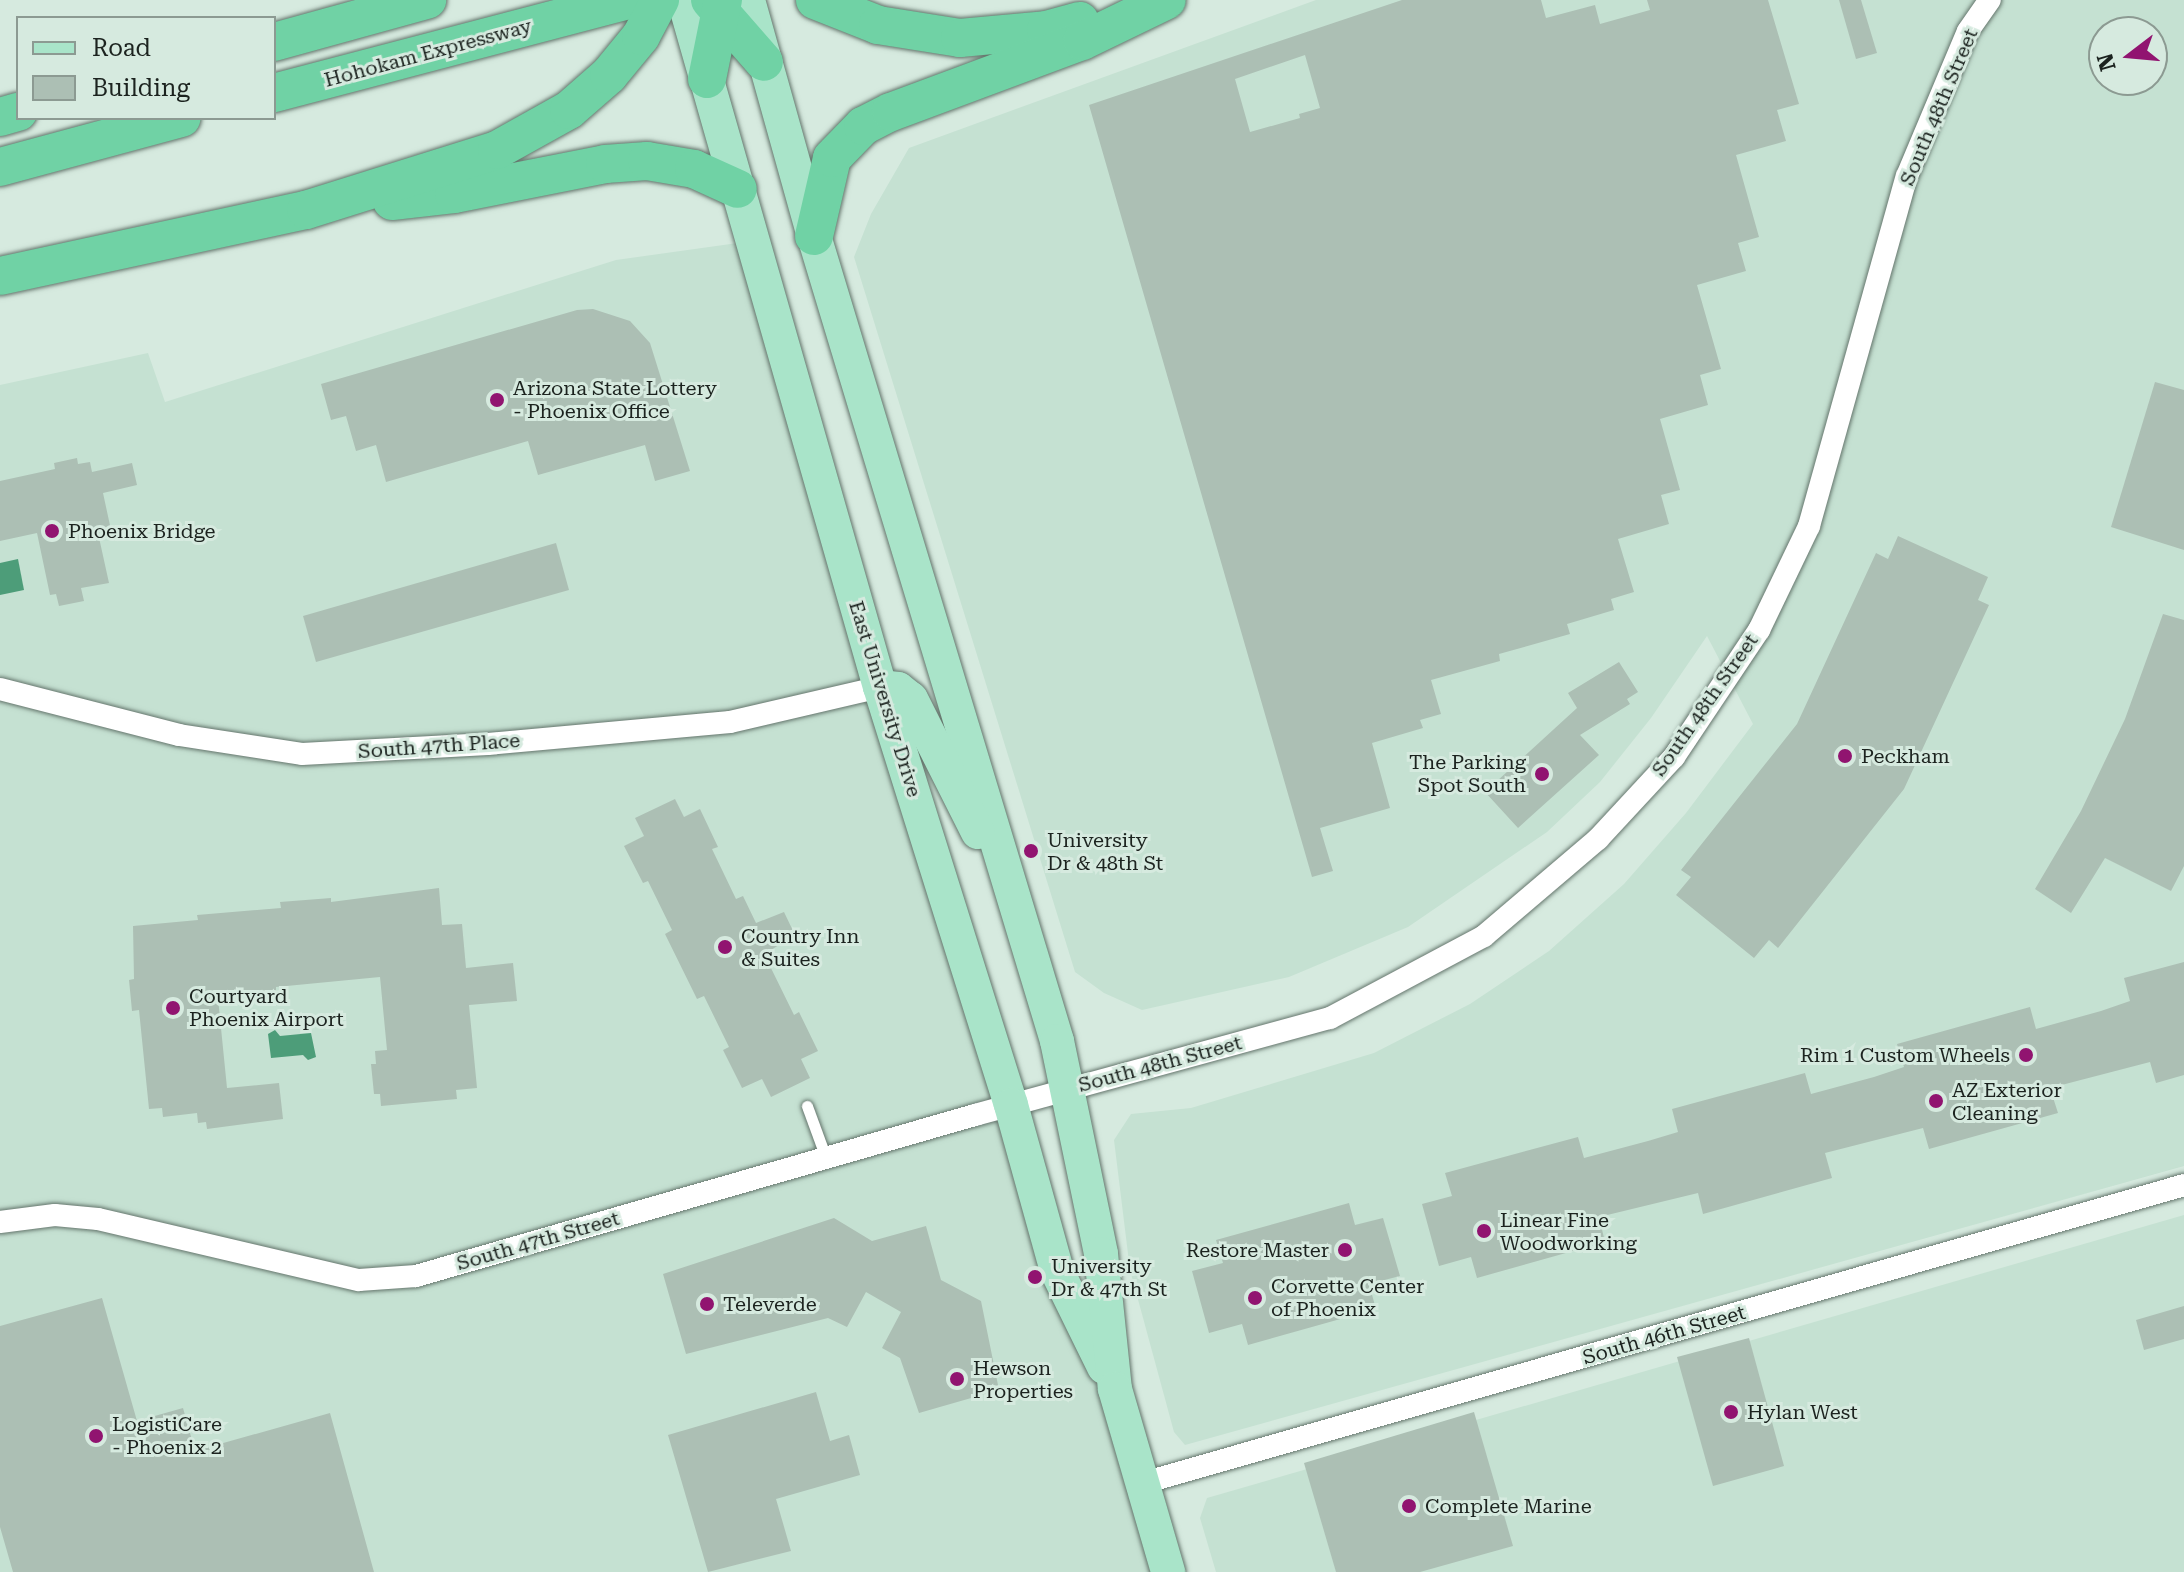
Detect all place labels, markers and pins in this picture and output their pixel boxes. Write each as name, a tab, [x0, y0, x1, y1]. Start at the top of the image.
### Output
place label: Arizona State Lottery - Phoenix Office	[513, 376, 717, 423]
marker: Arizona State Lottery - Phoenix Office	[488, 391, 506, 409]
place label: Phoenix Bridge	[68, 519, 215, 543]
marker: Phoenix Bridge	[43, 522, 61, 540]
place label: Peckham	[1861, 744, 1950, 768]
marker: Peckham	[1836, 747, 1854, 765]
place label: The Parking Spot South	[1409, 750, 1526, 797]
marker: The Parking Spot South	[1533, 765, 1551, 783]
place label: University Dr & 48th St	[1047, 828, 1163, 875]
marker: University Dr & 48th St	[1022, 842, 1040, 860]
place label: Country Inn & Suites	[741, 924, 859, 971]
marker: Country Inn & Suites	[716, 938, 734, 956]
place label: Courtyard Phoenix Airport	[189, 984, 344, 1031]
marker: Courtyard Phoenix Airport	[164, 999, 182, 1017]
place label: Rim 1 Custom Wheels	[1800, 1043, 2010, 1067]
marker: Rim 1 Custom Wheels	[2017, 1046, 2035, 1064]
place label: AZ Exterior Cleaning	[1952, 1078, 2062, 1125]
marker: AZ Exterior Cleaning	[1927, 1092, 1945, 1110]
place label: Linear Fine Woodworking	[1500, 1208, 1637, 1255]
marker: Linear Fine Woodworking	[1475, 1222, 1493, 1240]
place label: Restore Master	[1186, 1238, 1329, 1262]
marker: Restore Master	[1336, 1241, 1354, 1259]
place label: University Dr & 47th St	[1051, 1254, 1167, 1301]
marker: University Dr & 47th St	[1026, 1268, 1044, 1286]
place label: Corvette Center of Phoenix	[1271, 1274, 1424, 1321]
marker: Corvette Center of Phoenix	[1246, 1289, 1264, 1307]
place label: Televerde	[723, 1292, 817, 1316]
marker: Televerde	[698, 1295, 716, 1313]
place label: Hewson Properties	[973, 1356, 1073, 1403]
marker: Hewson Properties	[948, 1370, 966, 1388]
place label: Hylan West	[1747, 1400, 1858, 1424]
marker: Hylan West	[1722, 1403, 1740, 1421]
place label: LogistiCare - Phoenix 2	[112, 1412, 222, 1459]
marker: LogistiCare - Phoenix 2	[87, 1427, 105, 1445]
place label: Complete Marine	[1425, 1494, 1592, 1518]
marker: Complete Marine	[1400, 1497, 1418, 1515]

